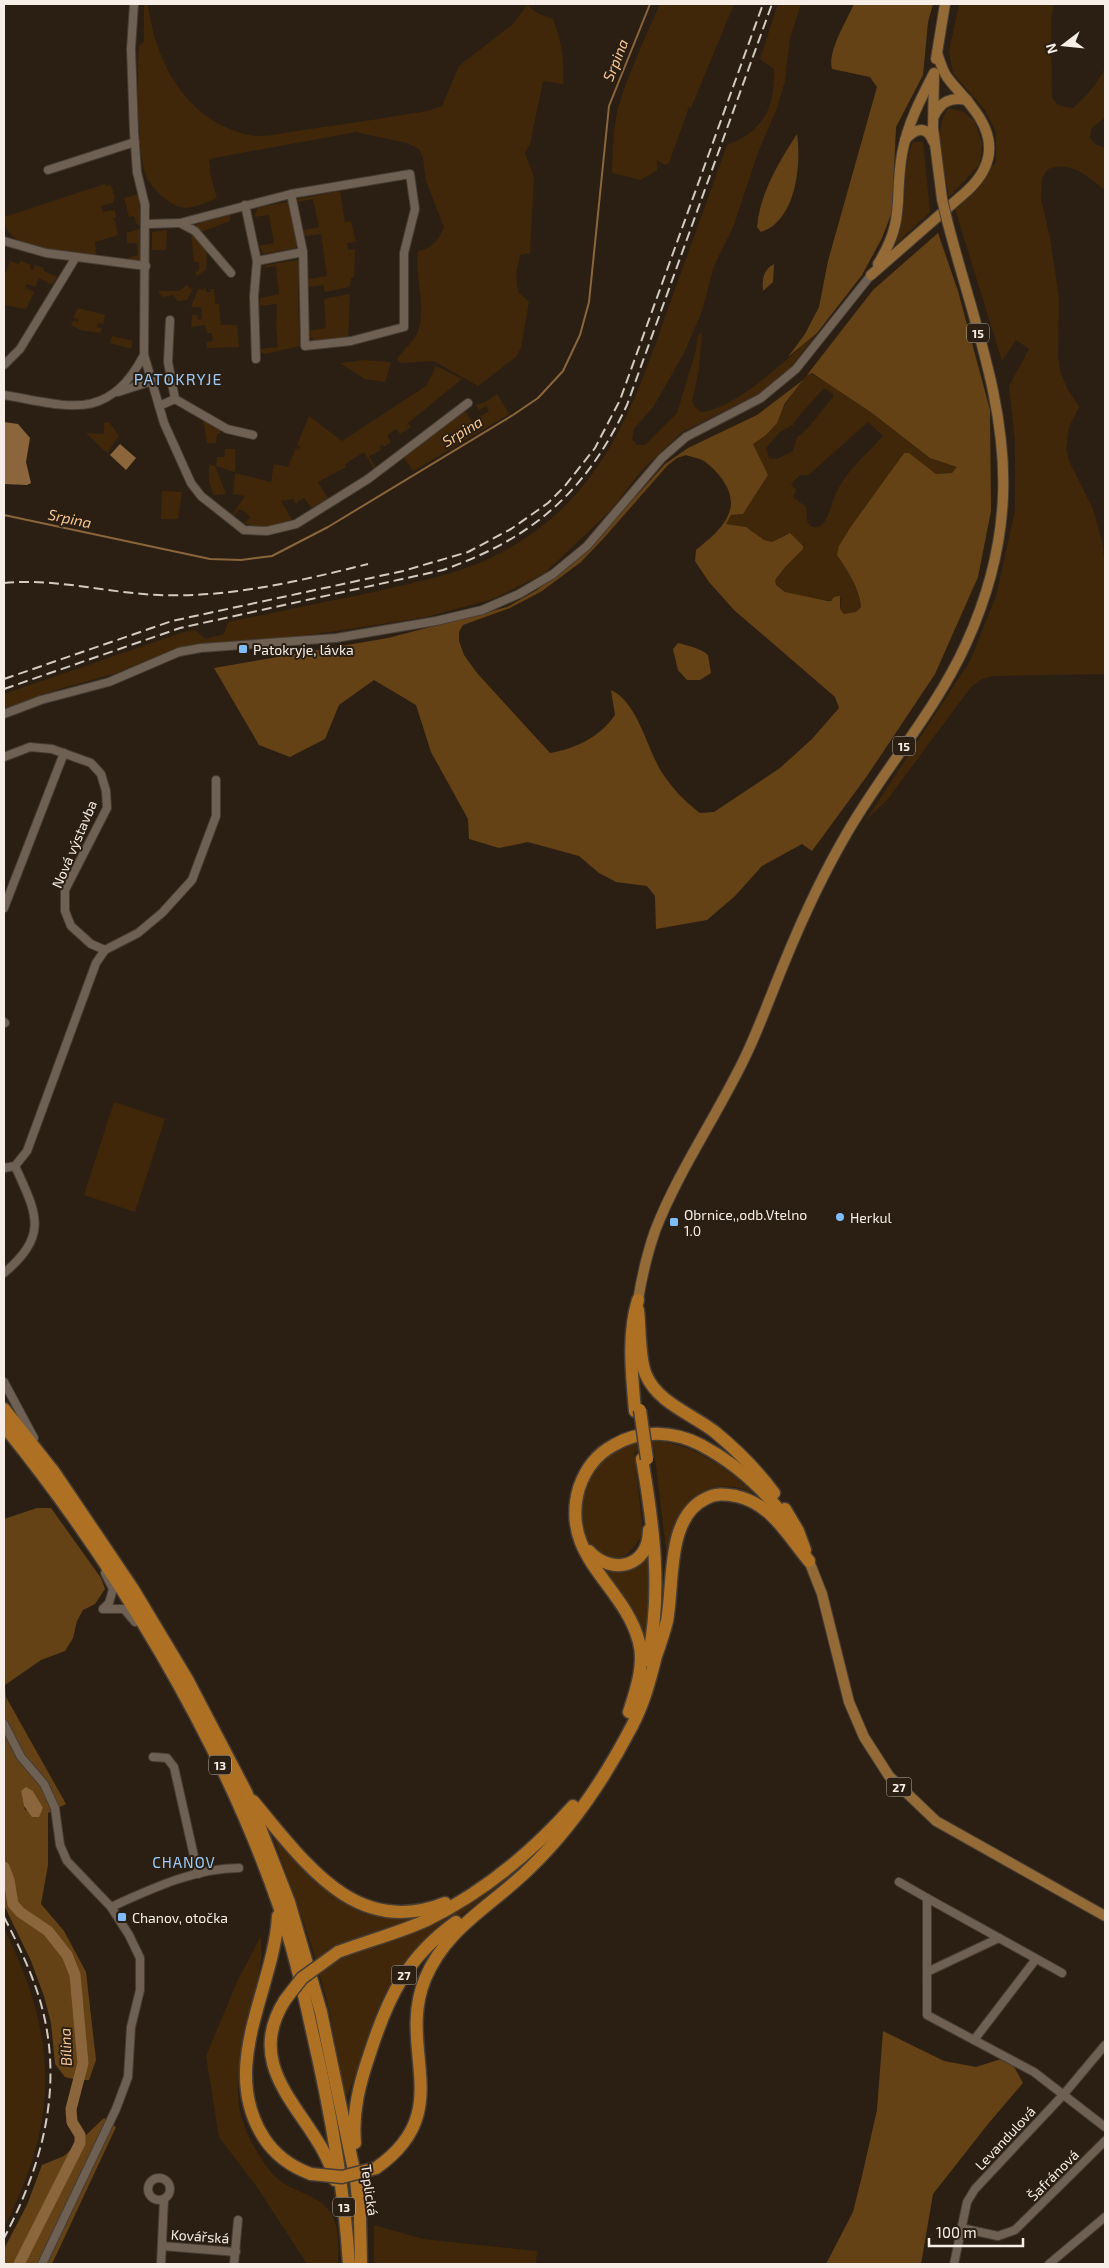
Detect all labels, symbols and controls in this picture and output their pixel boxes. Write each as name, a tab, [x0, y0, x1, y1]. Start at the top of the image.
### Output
north arrow	[1039, 20, 1089, 70]
water label: Srpina	[598, 36, 632, 84]
text: N	[1041, 42, 1061, 56]
road number: 15	[967, 323, 989, 342]
district label: PATOKRYJE	[134, 369, 222, 388]
water label: Srpina	[439, 412, 485, 450]
water label: Srpina	[47, 505, 93, 531]
place label: Patokryje, lávka	[253, 641, 354, 658]
marker: Patokryje, lávka	[237, 643, 249, 655]
road number: 15	[893, 736, 915, 756]
street label: Nová výstavba	[48, 798, 100, 890]
place label: Obrnice,,odb.Vtelno 1.0	[684, 1206, 807, 1239]
place label: Herkul	[850, 1209, 893, 1226]
marker: Herkul	[834, 1211, 846, 1223]
marker: Obrnice,,odb.Vtelno 1.0	[668, 1216, 680, 1228]
road number: 13	[209, 1756, 231, 1774]
road number: 27	[886, 1778, 912, 1796]
district label: CHANOV	[152, 1853, 216, 1871]
place label: Chanov, otočka	[132, 1909, 228, 1926]
marker: Chanov, otočka	[116, 1911, 128, 1923]
road number: 27	[392, 1966, 416, 1984]
water label: Bílina	[55, 2028, 75, 2066]
street label: Levandulová	[971, 2103, 1039, 2173]
street label: Šafránová	[1024, 2146, 1082, 2204]
street label: Teplická	[358, 2163, 382, 2217]
road number: 13	[333, 2198, 355, 2216]
scale bar	[929, 2216, 1023, 2248]
text: 100 m	[936, 2223, 977, 2241]
street label: Kovářská	[170, 2225, 230, 2247]

